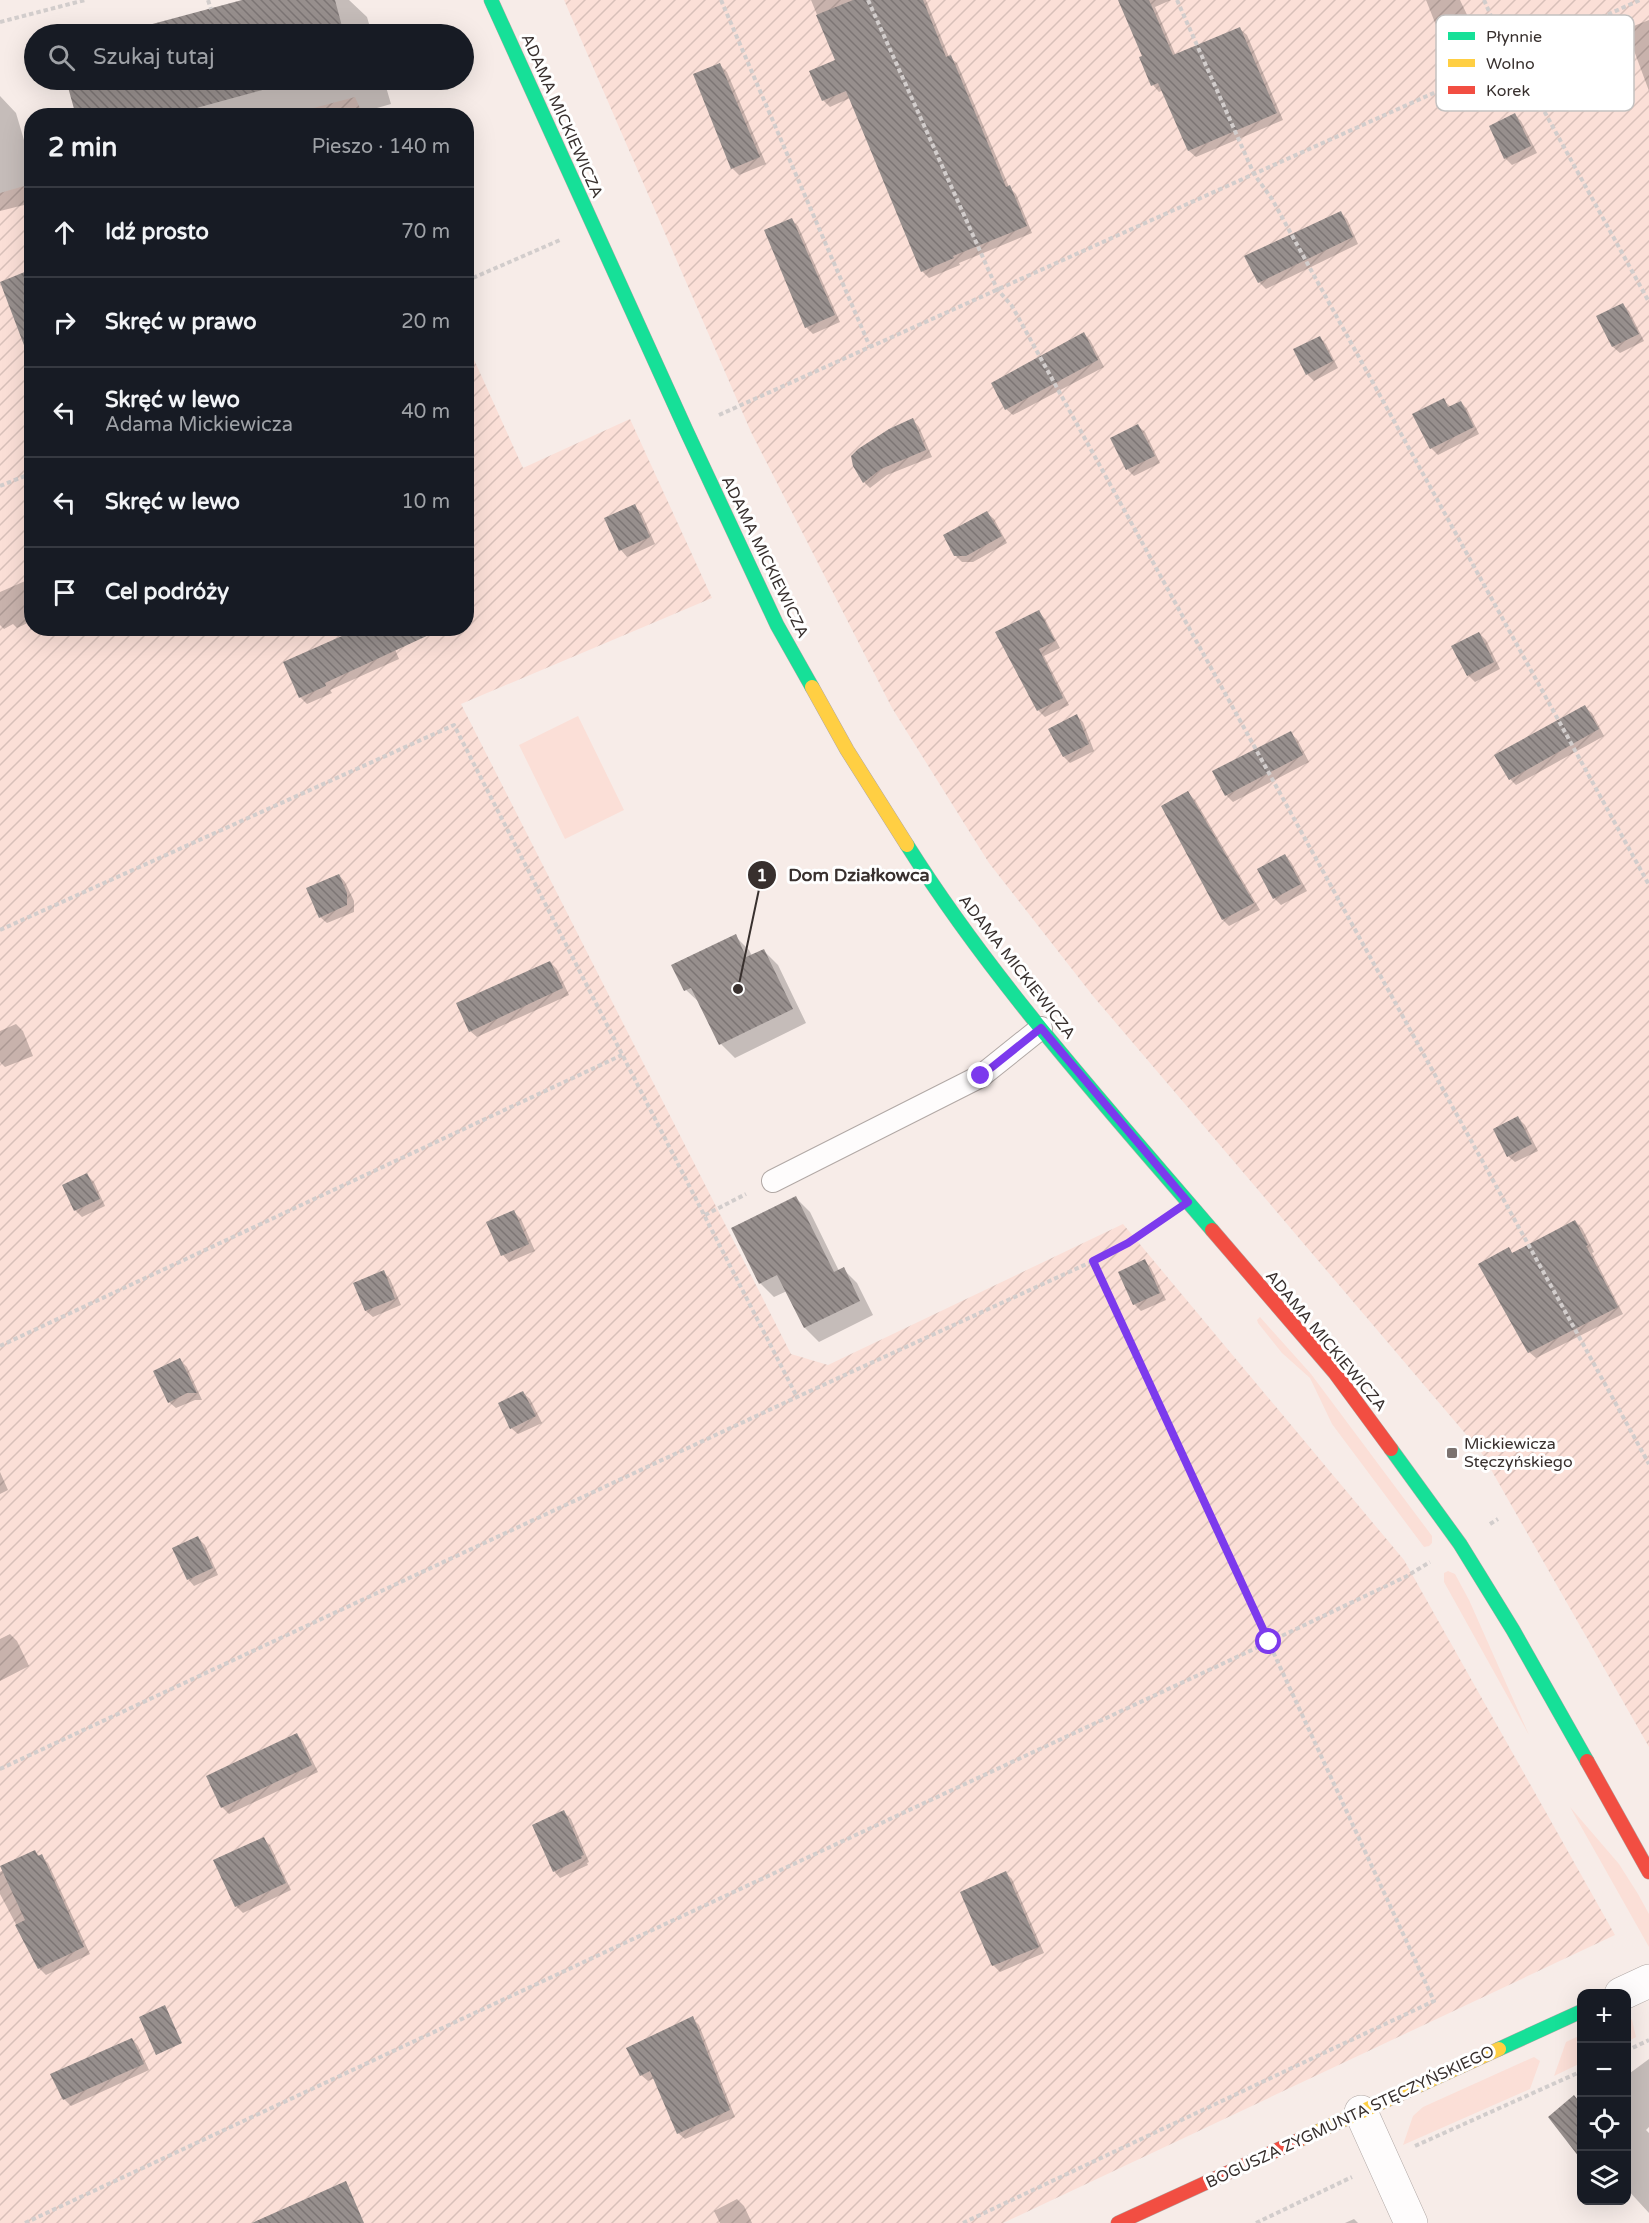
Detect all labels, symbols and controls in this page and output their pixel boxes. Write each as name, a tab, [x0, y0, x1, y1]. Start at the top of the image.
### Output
legend	[1436, 15, 1634, 111]
search box	[24, 24, 474, 90]
text: Płynnie	[1486, 27, 1542, 47]
street label: ADAMA MICKIEWICZA	[517, 31, 607, 201]
icon: search	[45, 41, 78, 74]
text: Szukaj tutaj	[93, 44, 215, 70]
text: Wolno	[1486, 54, 1535, 74]
text: Korek	[1486, 81, 1530, 101]
text: 2 min	[48, 132, 117, 163]
text: Pieszo · 140 m	[312, 135, 450, 159]
icon: ahead	[48, 216, 81, 249]
text: Idź prosto	[105, 219, 209, 245]
text: 70 m	[401, 220, 450, 244]
icon: right	[48, 306, 81, 339]
text: Skręć w prawo	[105, 309, 257, 335]
text: 20 m	[401, 310, 450, 334]
text: Skręć w lewo	[105, 387, 240, 413]
icon: left	[48, 396, 81, 429]
text: 40 m	[401, 400, 450, 424]
text: Adama Mickiewicza	[105, 413, 293, 437]
street label: ADAMA MICKIEWICZA	[717, 473, 813, 641]
icon: left	[48, 486, 81, 519]
text: Skręć w lewo	[105, 489, 240, 515]
text: 10 m	[401, 490, 450, 514]
icon: arrive	[48, 576, 81, 609]
text: Cel podróży	[105, 579, 229, 605]
callout: Dom Działkowca	[747, 857, 942, 893]
text: 1	[756, 864, 768, 886]
text: Dom Działkowca	[788, 864, 930, 886]
street label: ADAMA MICKIEWICZA	[954, 891, 1080, 1043]
route end	[967, 1062, 993, 1088]
street label: ADAMA MICKIEWICZA	[1261, 1266, 1391, 1416]
place label: Mickiewicza Stęczyńskiego	[1464, 1434, 1573, 1472]
marker: Mickiewicza Stęczyńskiego	[1445, 1446, 1459, 1460]
route start	[1255, 1628, 1281, 1654]
map controls	[1577, 1989, 1631, 2205]
button: +	[1577, 1989, 1631, 2043]
street label: BOGUSZA ZYGMUNTA STĘCZYŃSKIEGO	[1203, 2041, 1497, 2193]
button: −	[1577, 2043, 1631, 2097]
button: locate	[1577, 2097, 1631, 2151]
button: layers	[1577, 2151, 1631, 2205]

